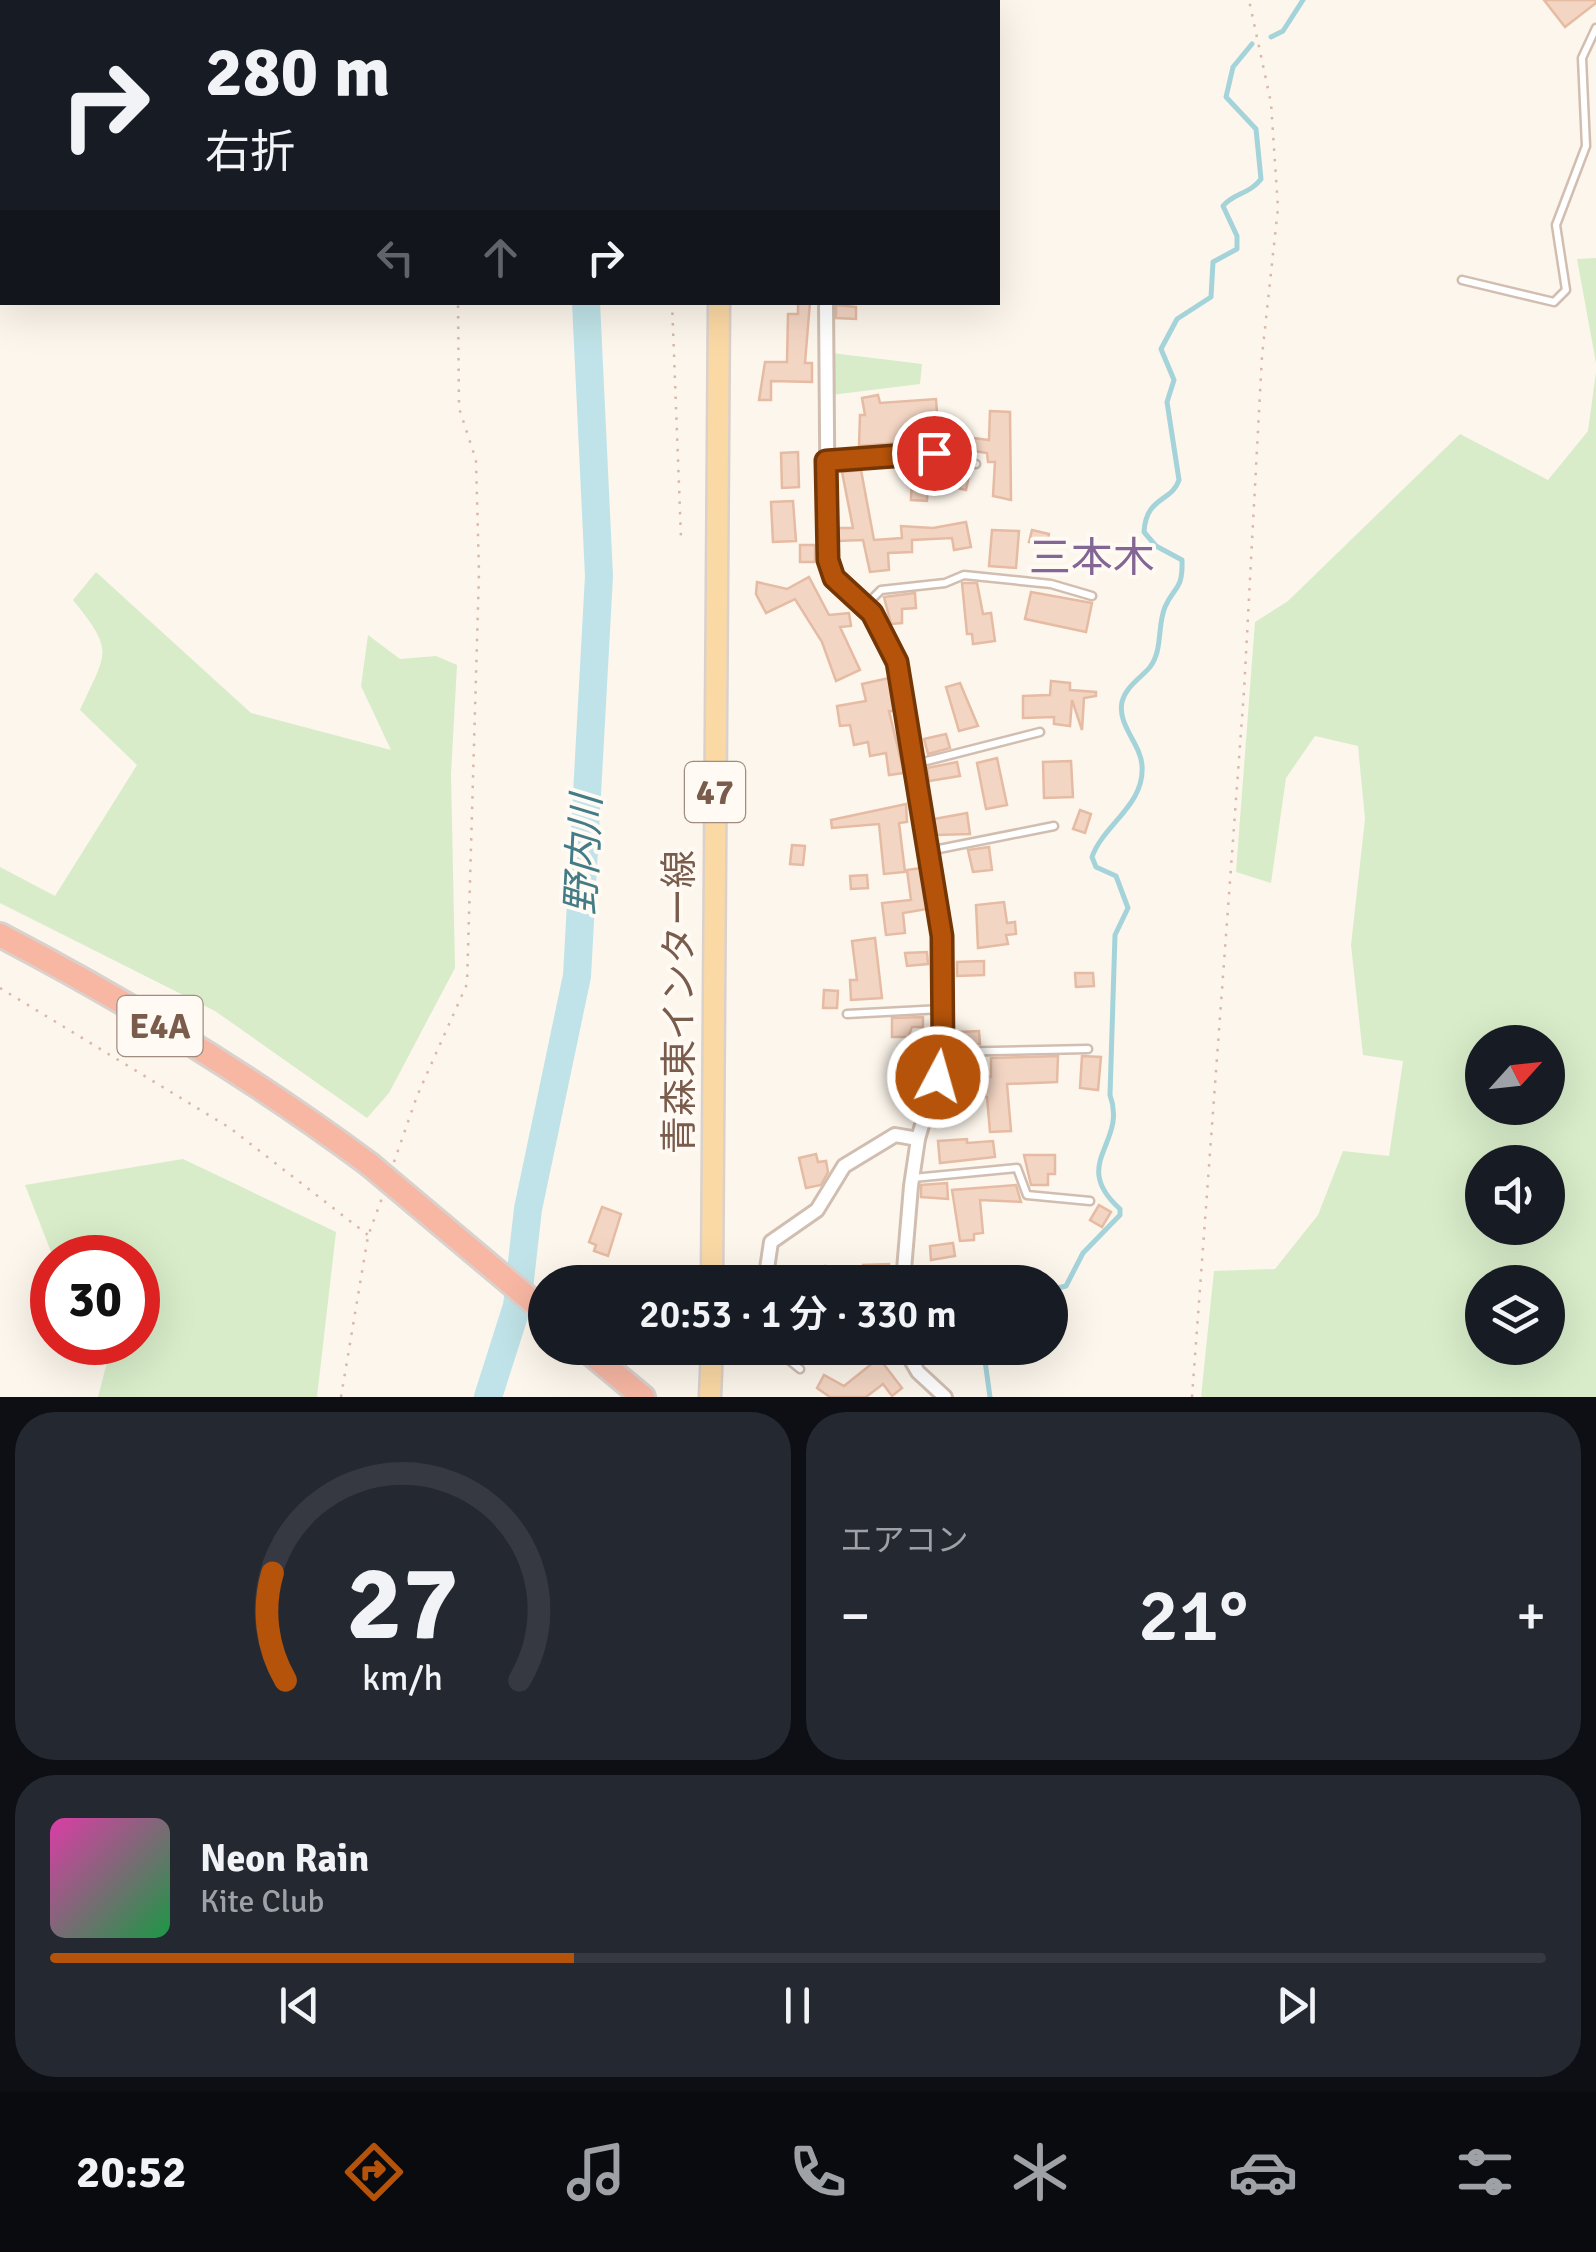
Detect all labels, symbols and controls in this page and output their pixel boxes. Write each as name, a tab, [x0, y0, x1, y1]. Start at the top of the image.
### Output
text: 280 m	[205, 29, 390, 115]
icon: right	[40, 40, 170, 170]
text: 右折	[205, 125, 295, 180]
icon: left	[368, 230, 423, 285]
icon: ahead	[473, 230, 528, 285]
icon: right	[578, 230, 633, 285]
pin	[892, 411, 977, 496]
icon: arrive	[907, 426, 962, 481]
district label: 三本木	[1029, 533, 1155, 584]
road number: 47	[685, 762, 745, 822]
water label: 野内川	[556, 790, 612, 916]
street label: 青森東インター線	[656, 850, 703, 1154]
road number: E4A	[118, 996, 202, 1056]
position arrow	[886, 1025, 990, 1129]
north arrow	[1465, 1025, 1565, 1125]
map controls	[1465, 1025, 1565, 1365]
button: sound	[1465, 1145, 1565, 1245]
speed limit sign: 30	[30, 1235, 160, 1365]
button: layers	[1465, 1265, 1565, 1365]
text: 20:53 · 1 分 · 330 m	[639, 1291, 957, 1338]
text: エアコン	[841, 1521, 969, 1560]
text: 27	[347, 1540, 459, 1668]
text: 21°	[1138, 1569, 1248, 1662]
text: −	[841, 1582, 870, 1650]
text: +	[1516, 1582, 1546, 1650]
text: km/h	[362, 1656, 443, 1700]
text: Neon Rain	[200, 1835, 369, 1882]
text: Kite Club	[200, 1882, 324, 1921]
icon: previous	[272, 1978, 327, 2033]
icon: pause	[770, 1978, 825, 2033]
icon: next	[1269, 1978, 1324, 2033]
icon: directions	[339, 2137, 409, 2207]
icon: music	[561, 2137, 631, 2207]
icon: phone	[783, 2137, 853, 2207]
icon: climate	[1005, 2137, 1075, 2207]
icon: car	[1228, 2137, 1298, 2207]
icon: filters	[1450, 2137, 1520, 2207]
text: 20:52	[76, 2145, 187, 2200]

